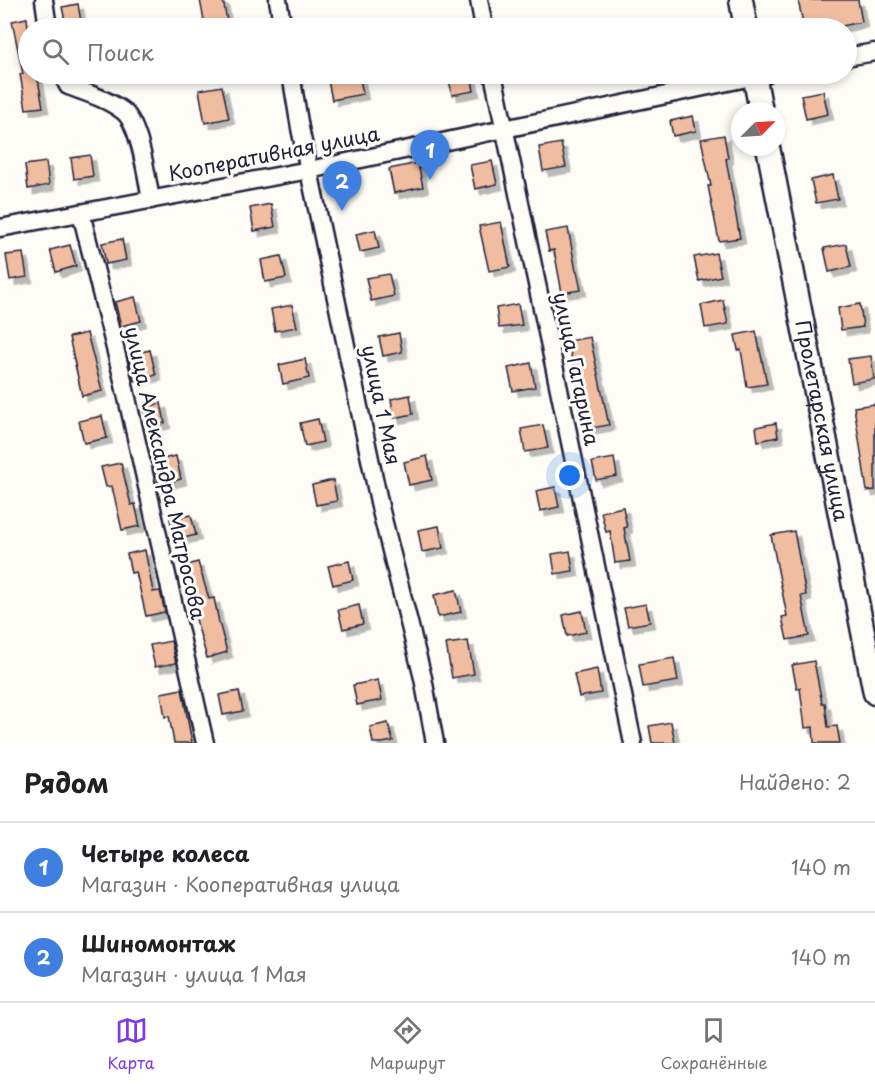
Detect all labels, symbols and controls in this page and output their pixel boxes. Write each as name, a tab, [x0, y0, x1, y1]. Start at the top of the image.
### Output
search box	[18, 18, 857, 84]
icon: search	[39, 35, 72, 68]
text: Поиск	[87, 35, 154, 68]
north arrow	[731, 102, 785, 156]
street label: Кооперативная улица	[166, 118, 382, 188]
pin: 1	[410, 130, 450, 180]
pin: 2	[322, 162, 362, 211]
street label: улица Гагарина	[546, 289, 608, 449]
street label: Пролетарская улица	[788, 317, 857, 524]
street label: улица Александра Матросова	[118, 323, 214, 623]
street label: улица 1 Мая	[355, 342, 409, 468]
your location	[555, 461, 584, 490]
text: Рядом	[24, 763, 109, 802]
text: Найдено: 2	[739, 767, 851, 797]
text: Четыре колеса	[81, 836, 250, 869]
text: 1	[39, 852, 48, 882]
text: 140 m	[791, 852, 851, 882]
text: Магазин · Кооперативная улица	[81, 869, 400, 899]
text: Шиномонтаж	[81, 926, 235, 959]
text: 2	[36, 942, 51, 972]
text: 140 m	[791, 942, 851, 972]
text: Магазин · улица 1 Мая	[81, 959, 307, 989]
tab: Карта	[108, 1014, 155, 1074]
tab: Маршрут	[370, 1014, 445, 1074]
tab: Сохранённые	[660, 1014, 767, 1074]

